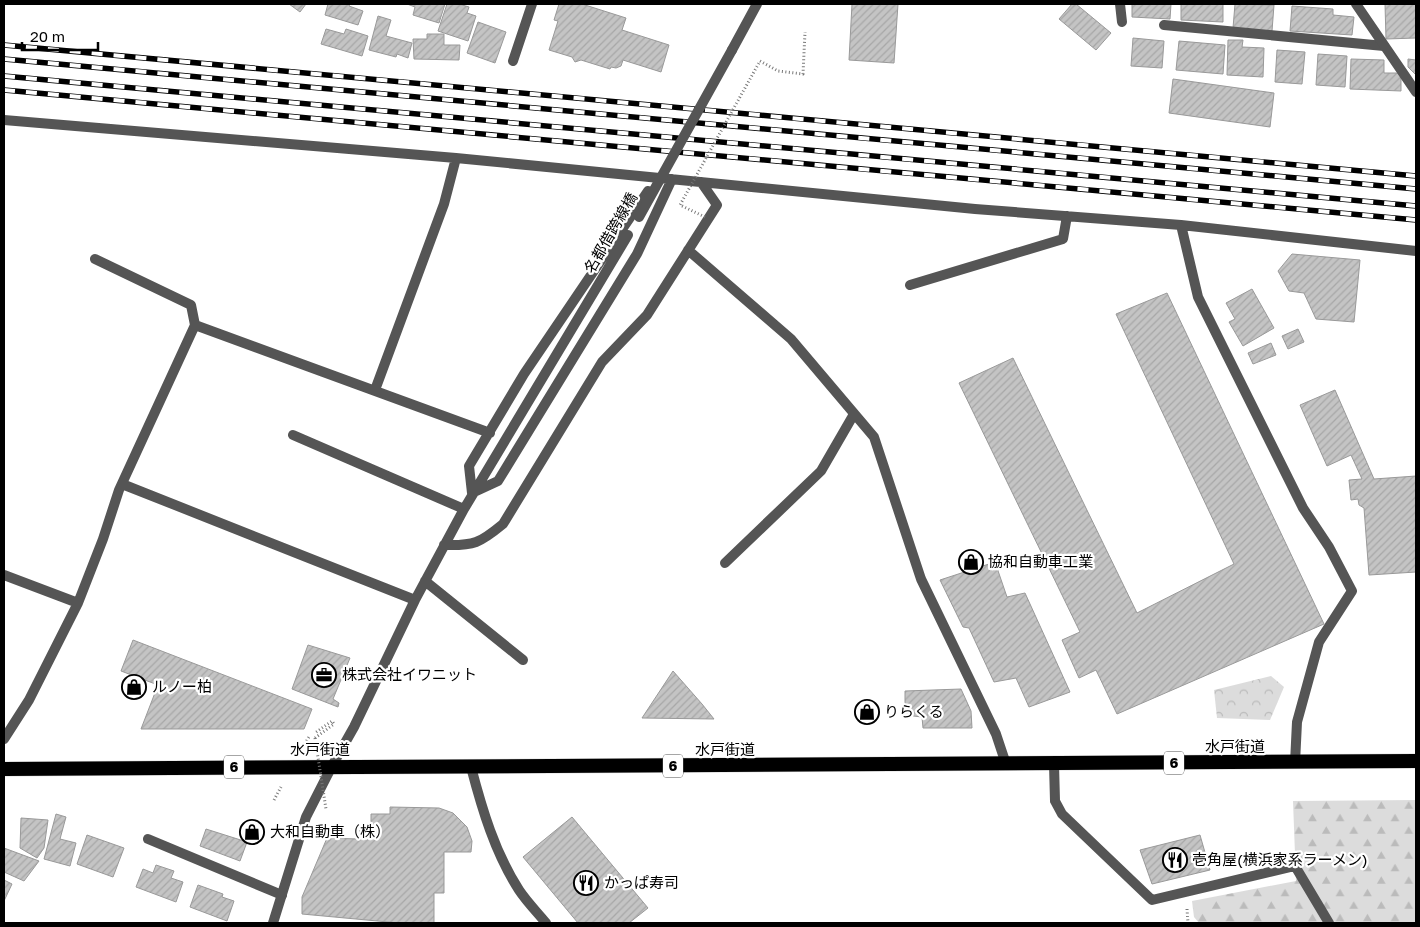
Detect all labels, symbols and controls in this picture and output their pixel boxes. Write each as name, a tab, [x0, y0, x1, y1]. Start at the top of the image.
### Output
scale bar	[22, 20, 99, 52]
text: 20 m	[30, 27, 65, 45]
street label: 名都借跨線橋	[580, 189, 640, 276]
shop icon: 協和自動車工業	[958, 549, 984, 575]
place label: 協和自動車工業	[988, 552, 1093, 570]
office icon: 株式会社イワニット	[311, 662, 337, 688]
place label: 株式会社イワニット	[342, 665, 477, 683]
shop icon: ルノー柏	[121, 674, 147, 700]
place label: ルノー柏	[152, 677, 212, 695]
shop icon: りらくる	[854, 699, 880, 725]
place label: りらくる	[884, 702, 944, 720]
street label: 水戸街道	[1205, 737, 1265, 755]
street label: 水戸街道	[290, 740, 350, 758]
street label: 水戸街道	[695, 740, 755, 758]
road number: 6	[1164, 751, 1184, 774]
road number: 6	[663, 754, 683, 778]
road number: 6	[224, 756, 244, 779]
shop icon: 大和自動車（株）	[239, 819, 265, 845]
place label: 大和自動車（株）	[270, 822, 390, 840]
restaurant icon: 壱角屋(横浜家系ラーメン)	[1162, 847, 1188, 873]
place label: 壱角屋(横浜家系ラーメン)	[1192, 850, 1368, 868]
restaurant icon: かっぱ寿司	[573, 870, 599, 896]
place label: かっぱ寿司	[604, 873, 679, 891]

